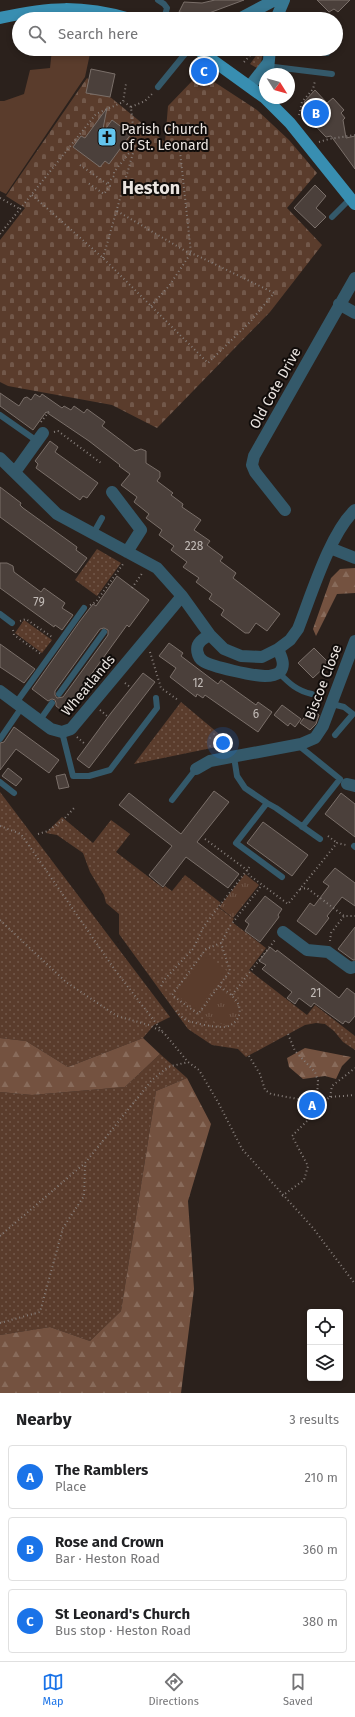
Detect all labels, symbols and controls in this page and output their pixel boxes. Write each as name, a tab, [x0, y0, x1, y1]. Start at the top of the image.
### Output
search box	[12, 12, 343, 56]
icon: search	[26, 23, 48, 45]
text: Search here	[58, 25, 138, 43]
pin: C	[191, 56, 217, 86]
north arrow	[259, 68, 295, 104]
pin: B	[303, 98, 329, 128]
place label: Parish Church of St. Leonard	[121, 121, 209, 154]
church icon: Parish Church of St. Leonard	[96, 126, 118, 148]
district label: Heston	[122, 177, 180, 199]
street label: Old Cote Drive	[246, 345, 305, 432]
house number: 228	[185, 539, 204, 553]
house number: 79	[33, 595, 45, 609]
street label: Biscoe Close	[301, 642, 346, 722]
street label: Wheatlands	[58, 651, 119, 719]
house number: 12	[192, 676, 204, 690]
house number: 6	[253, 707, 259, 721]
your location	[213, 733, 233, 753]
house number: 21	[311, 986, 321, 1000]
pin: A	[299, 1090, 325, 1120]
map controls	[307, 1309, 343, 1381]
button: locate	[307, 1309, 343, 1345]
button: layers	[307, 1345, 343, 1381]
text: Nearby	[16, 1409, 71, 1430]
text: 3 results	[289, 1412, 339, 1427]
text: The Ramblers	[55, 1461, 148, 1479]
text: A	[26, 1470, 34, 1485]
text: 210 m	[304, 1470, 338, 1485]
text: Place	[55, 1479, 86, 1494]
text: Rose and Crown	[55, 1533, 164, 1551]
text: B	[26, 1542, 34, 1557]
text: 360 m	[303, 1542, 338, 1557]
text: Bar · Heston Road	[55, 1551, 160, 1566]
text: St Leonard's Church	[55, 1605, 190, 1623]
text: C	[26, 1614, 34, 1629]
text: 380 m	[303, 1614, 338, 1629]
text: Bus stop · Heston Road	[55, 1623, 191, 1638]
tab: Map	[42, 1671, 64, 1708]
tab: Directions	[148, 1671, 199, 1708]
tab: Saved	[283, 1671, 313, 1708]

